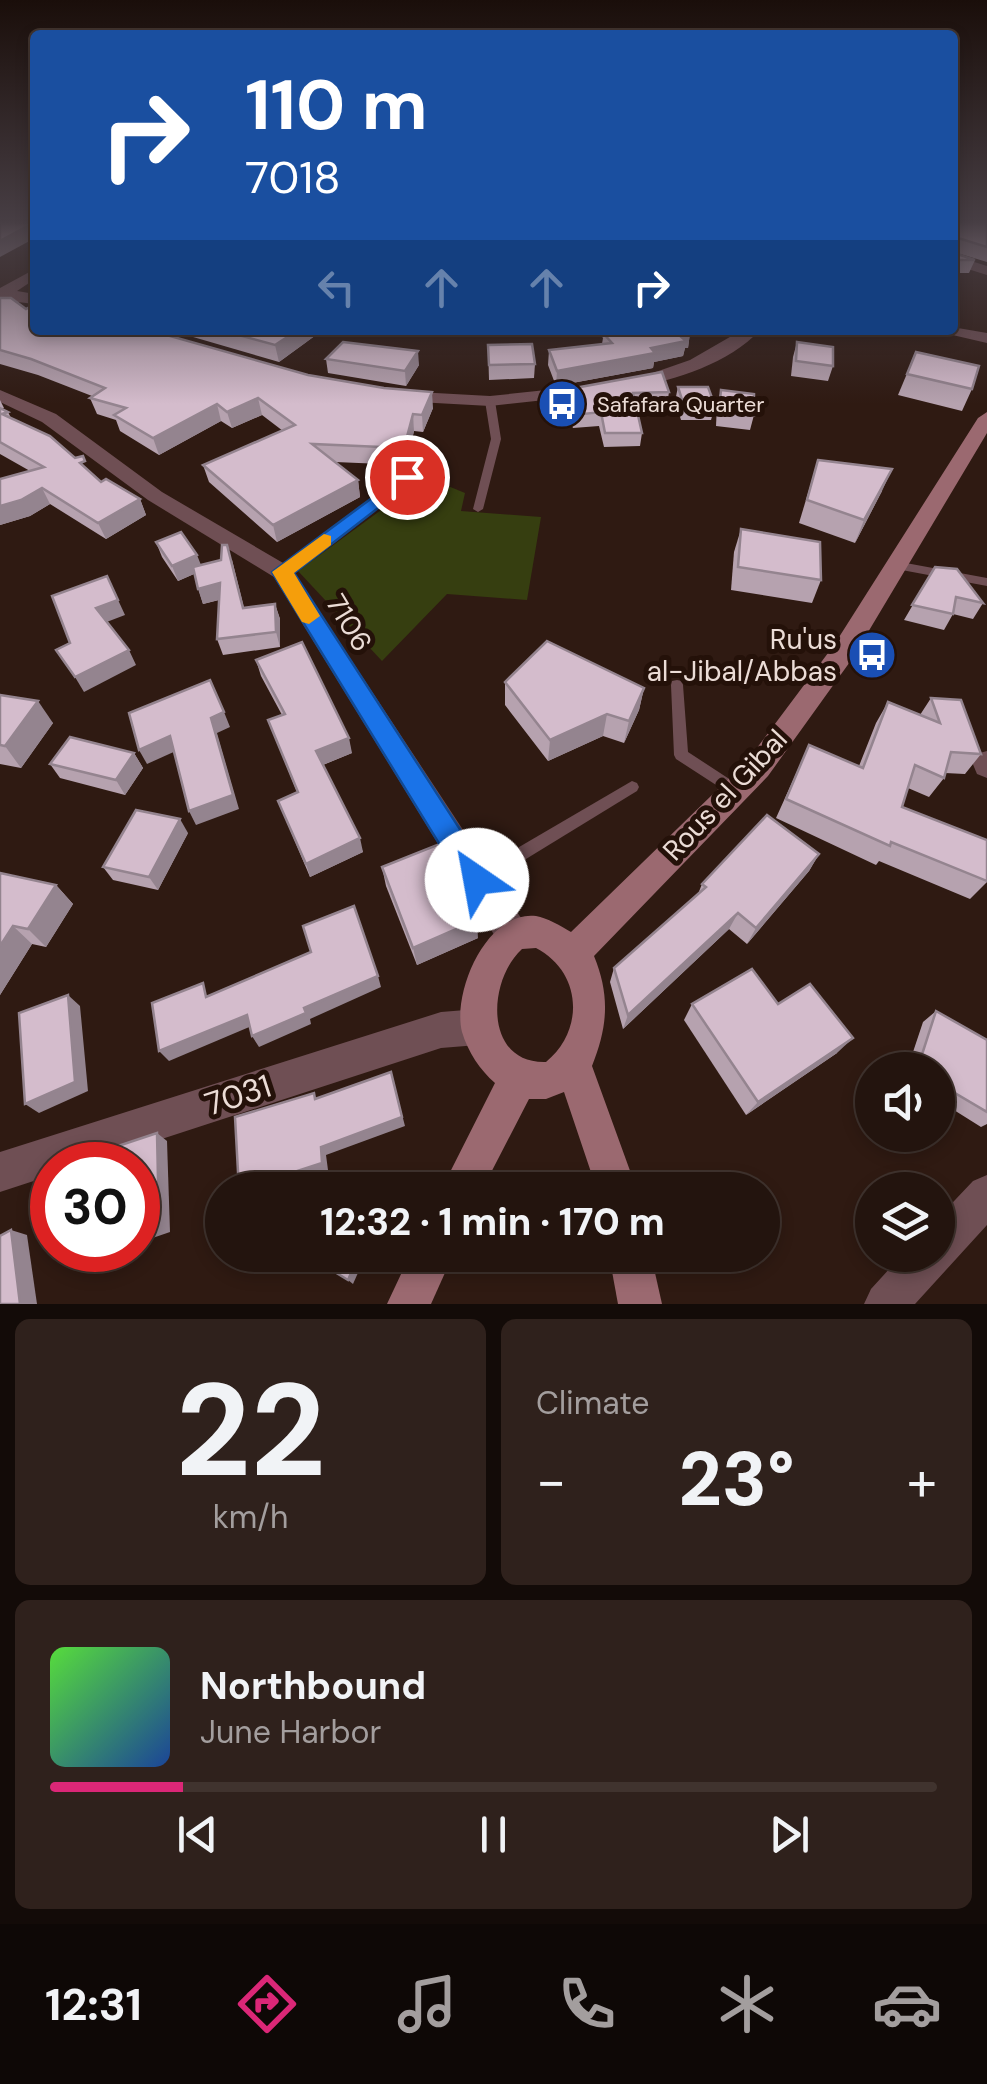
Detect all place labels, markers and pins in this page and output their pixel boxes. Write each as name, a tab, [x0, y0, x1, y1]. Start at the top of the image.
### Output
bus stop icon: Safafara Quarter	[536, 378, 588, 430]
place label: Safafara Quarter	[597, 390, 764, 419]
pin	[365, 435, 450, 520]
place label: Ru'us al-Jibal/Abbas	[647, 621, 837, 690]
bus stop icon: Ru'us al-Jibal/Abbas	[846, 629, 898, 681]

